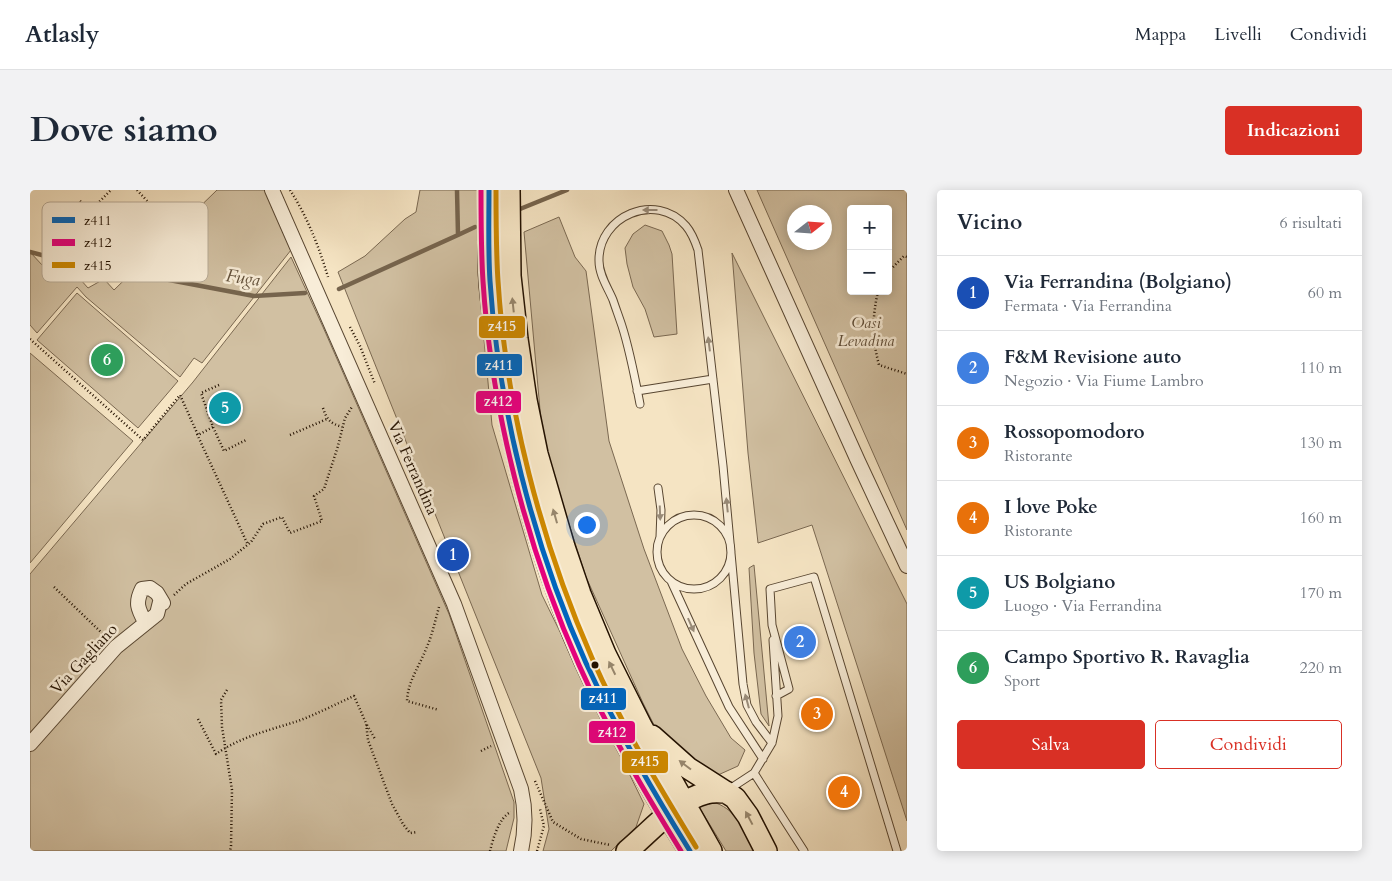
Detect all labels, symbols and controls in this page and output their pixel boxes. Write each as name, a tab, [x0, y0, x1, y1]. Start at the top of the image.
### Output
text: Atlasly	[25, 18, 99, 51]
text: Mappa	[1135, 22, 1186, 47]
text: Livelli	[1214, 22, 1262, 47]
text: Condividi	[1290, 22, 1367, 47]
text: Dove siamo	[30, 106, 218, 154]
button: Indicazioni	[1225, 106, 1362, 155]
legend	[42, 202, 208, 282]
north arrow	[787, 205, 832, 250]
map controls	[847, 205, 892, 295]
button: +	[847, 205, 892, 250]
one-way arrow	[641, 206, 657, 214]
text: Vicino	[957, 208, 1022, 237]
text: z411	[84, 211, 112, 230]
text: 6 risultati	[1279, 212, 1342, 234]
text: z412	[84, 233, 112, 252]
button: −	[847, 250, 892, 295]
text: z415	[84, 256, 112, 275]
water label: Fuga	[224, 263, 262, 293]
text: Via Ferrandina (Bolgiano)	[1004, 269, 1232, 295]
text: 1	[969, 282, 977, 304]
text: 60 m	[1308, 282, 1342, 304]
text: Fermata · Via Ferrandina	[1004, 295, 1172, 317]
one-way arrow	[509, 297, 517, 313]
park label: Oasi Levadina	[838, 312, 894, 352]
line badge: z415	[478, 315, 526, 339]
text: z415	[488, 317, 516, 336]
one-way arrow	[705, 335, 713, 351]
pin: 6	[91, 341, 123, 379]
text: F&M Revisione auto	[1004, 344, 1181, 370]
line badge: z411	[476, 353, 523, 377]
text: z411	[485, 356, 513, 375]
text: 2	[969, 357, 977, 379]
text: 110 m	[1300, 357, 1342, 379]
text: Negozio · Via Fiume Lambro	[1004, 370, 1204, 392]
pin: 5	[209, 389, 241, 427]
line badge: z412	[475, 390, 522, 414]
text: z412	[484, 392, 512, 411]
street label: Via Ferrandina	[382, 418, 444, 518]
text: Rossopomodoro	[1004, 419, 1145, 445]
text: 3	[969, 432, 977, 454]
text: 130 m	[1300, 432, 1342, 454]
text: Ristorante	[1004, 445, 1073, 467]
text: I love Poke	[1004, 494, 1098, 520]
one-way arrow	[723, 497, 731, 513]
one-way arrow	[656, 505, 664, 521]
text: 4	[969, 507, 977, 529]
text: 160 m	[1300, 507, 1342, 529]
one-way arrow	[551, 508, 559, 523]
your location	[574, 512, 600, 538]
text: Ristorante	[1004, 520, 1073, 542]
pin: 1	[437, 536, 469, 574]
text: US Bolgiano	[1004, 569, 1115, 595]
text: 5	[969, 582, 977, 604]
text: 170 m	[1300, 582, 1342, 604]
text: Luogo · Via Ferrandina	[1004, 595, 1162, 617]
one-way arrow	[688, 618, 696, 632]
street label: Via Gagliano	[46, 619, 123, 699]
pin: 2	[784, 623, 816, 661]
text: Campo Sportivo R. Ravaglia	[1004, 644, 1250, 670]
text: 6	[969, 657, 977, 679]
text: 220 m	[1300, 657, 1342, 679]
unlabelled marker	[590, 660, 600, 670]
one-way arrow	[608, 660, 616, 675]
text: Sport	[1004, 670, 1040, 692]
line badge: z411	[580, 687, 627, 711]
text: z411	[589, 689, 617, 708]
one-way arrow	[743, 694, 751, 709]
pin: 3	[801, 695, 833, 733]
line badge: z412	[588, 720, 636, 744]
button: Salva	[957, 720, 1145, 769]
button: Condividi	[1155, 720, 1342, 769]
text: z412	[598, 723, 626, 742]
line badge: z415	[621, 750, 669, 774]
text: z415	[631, 752, 659, 771]
one-way arrow	[678, 760, 692, 770]
pin: 4	[828, 773, 860, 811]
one-way arrow	[745, 812, 754, 825]

